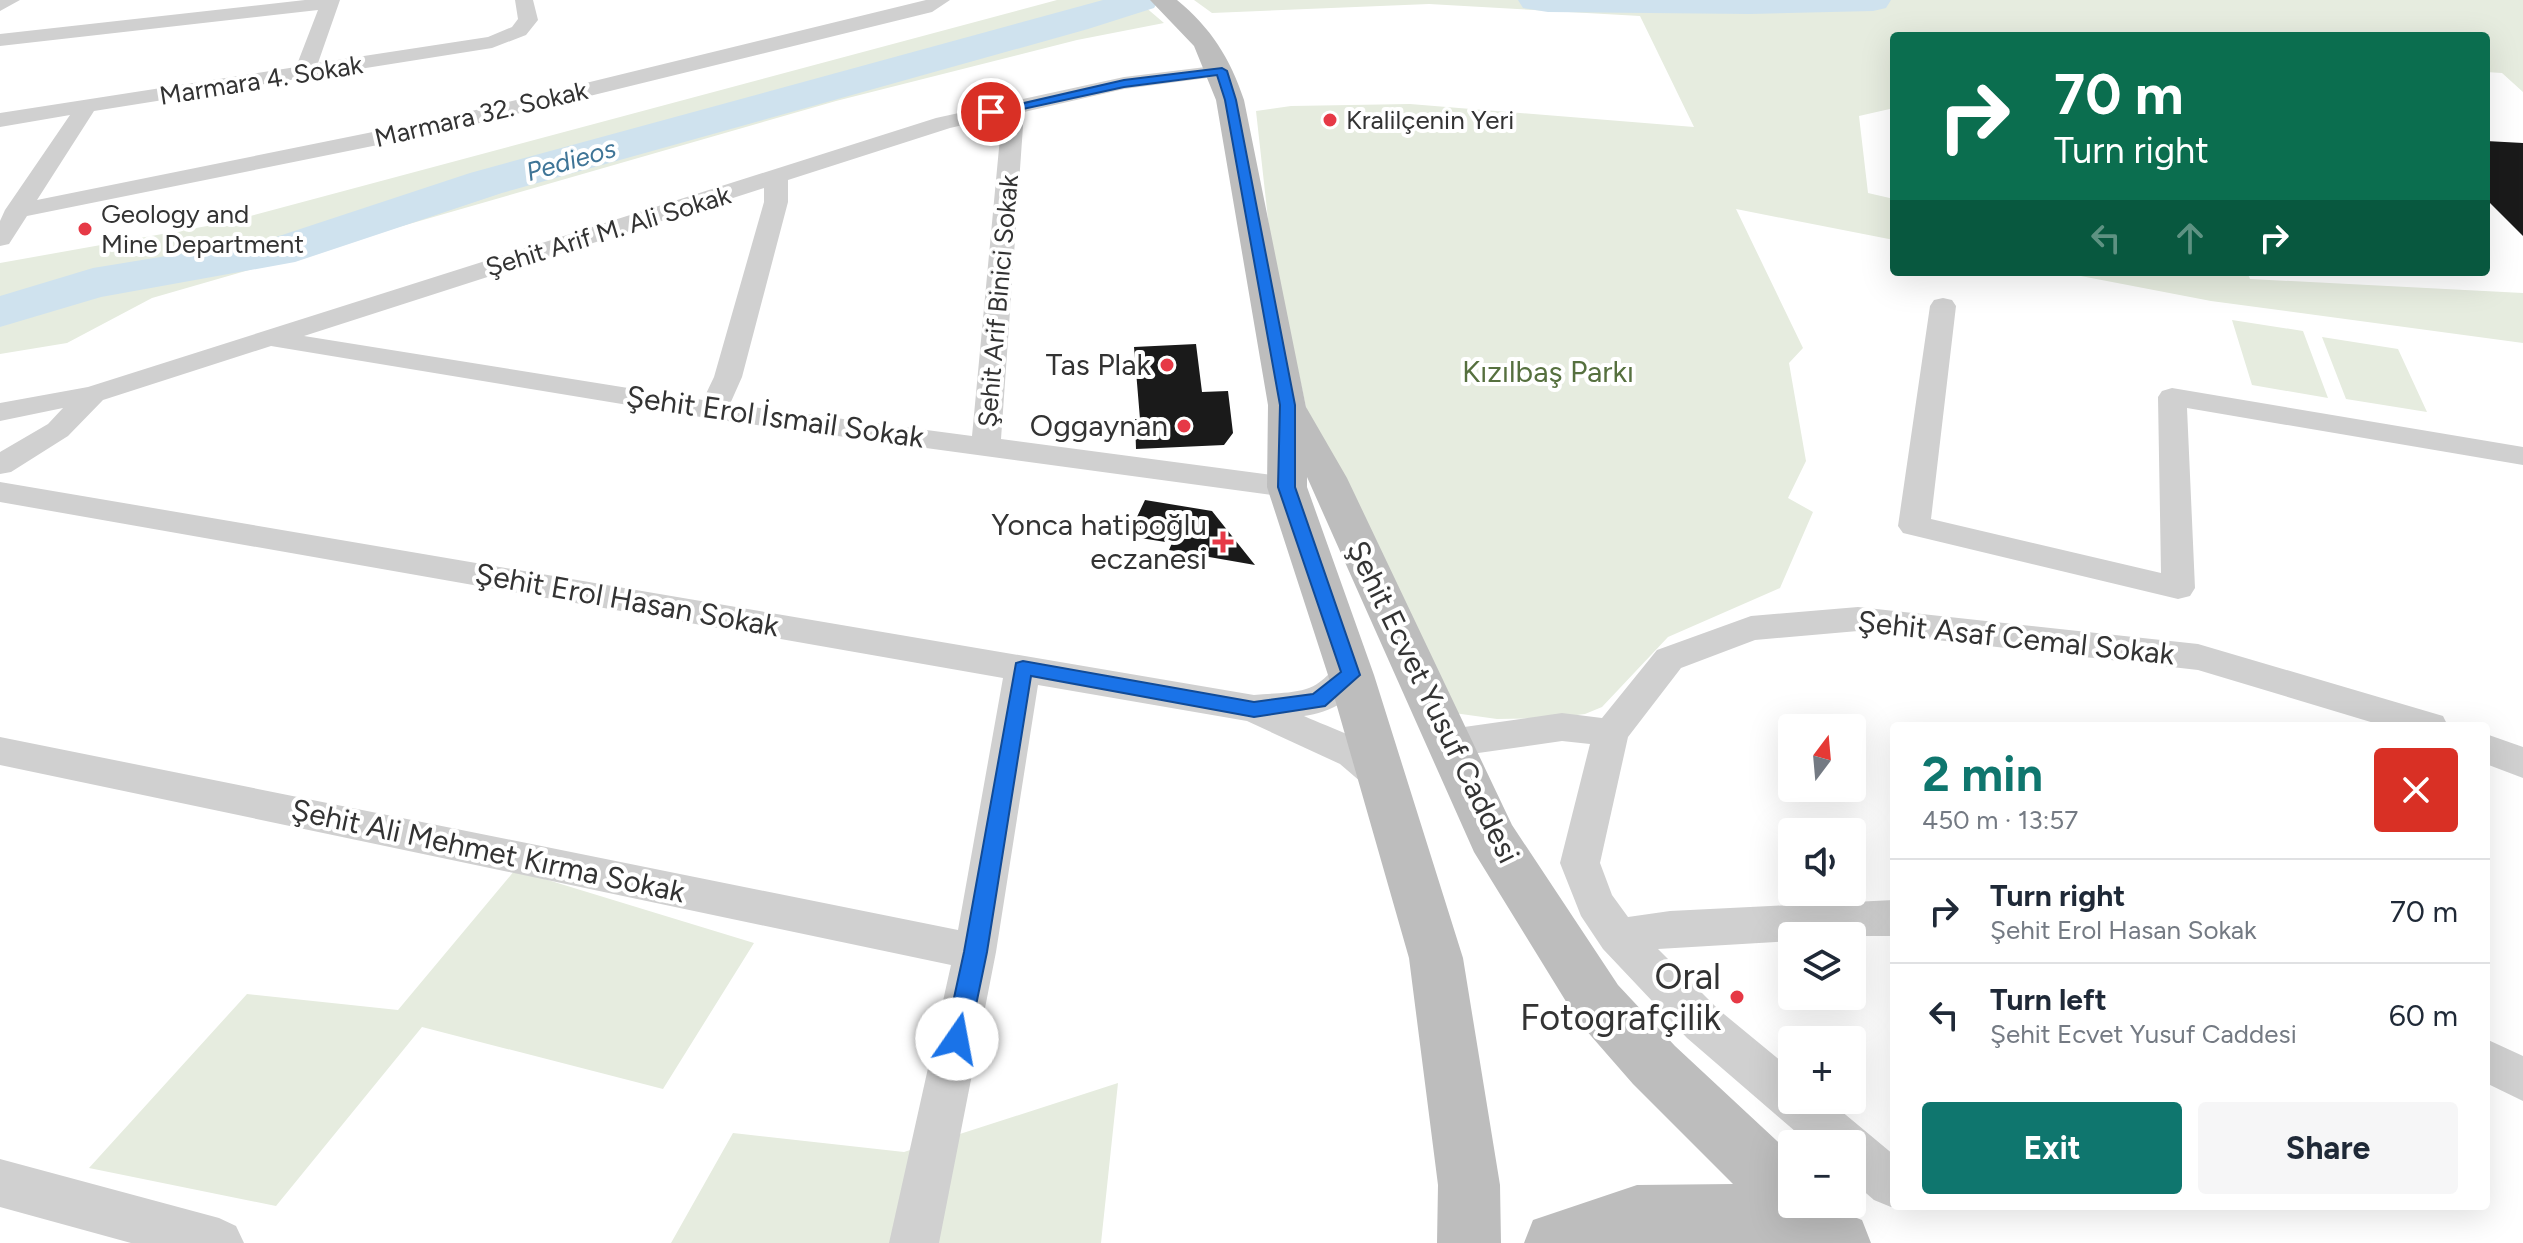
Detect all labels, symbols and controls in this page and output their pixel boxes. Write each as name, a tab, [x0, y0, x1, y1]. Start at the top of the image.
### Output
street label: Marmara 4. Sokak	[157, 48, 365, 112]
text: 70 m	[2054, 61, 2184, 128]
icon: right	[1922, 64, 2026, 168]
street label: Marmara 32. Sokak	[371, 74, 591, 154]
pin	[957, 78, 1025, 146]
icon: arrive	[969, 90, 1013, 134]
place label: Kralilçenin Yeri	[1346, 104, 1514, 136]
marker: Kralilçenin Yeri	[1321, 111, 1339, 129]
text: Turn right	[2054, 129, 2209, 172]
water label: Pedieos	[522, 132, 620, 188]
street label: Şehit Arif Binici Sokak	[971, 173, 1025, 429]
street label: Şehit Arif M. Ali Sokak	[482, 178, 735, 283]
place label: Geology and Mine Department	[101, 198, 304, 260]
icon: left	[2084, 216, 2128, 260]
icon: ahead	[2168, 216, 2212, 260]
icon: right	[2252, 216, 2296, 260]
marker: Geology and Mine Department	[76, 220, 94, 238]
place label: Tas Plak	[1046, 346, 1151, 383]
park label: Kızılbaş Parkı	[1462, 353, 1634, 390]
marker: Tas Plak	[1158, 356, 1176, 374]
street label: Şehit Erol İsmail Sokak	[624, 377, 927, 456]
place label: Oggaynan	[1030, 407, 1168, 444]
marker: Oggaynan	[1175, 417, 1193, 435]
place label: Yonca hatipoğlu eczanesi	[991, 506, 1207, 577]
marker: Yonca hatipoğlu eczanesi	[1214, 533, 1232, 551]
street label: Şehit Ecvet Yusuf Caddesi	[1339, 535, 1528, 869]
street label: Şehit Erol Hasan Sokak	[472, 555, 782, 645]
street label: Şehit Asaf Cemal Sokak	[1856, 602, 2177, 673]
north arrow	[1778, 714, 1866, 802]
map controls	[1778, 714, 1866, 1218]
text: 2 min	[1922, 745, 2043, 803]
button: close	[2374, 748, 2458, 832]
street label: Şehit Ali Mehmet Kırma Sokak	[288, 791, 689, 910]
text: 450 m · 13:57	[1922, 804, 2078, 836]
button: sound	[1778, 818, 1866, 906]
text: Turn right	[1990, 877, 2125, 914]
icon: right	[1922, 889, 1966, 933]
text: 70 m	[2390, 893, 2458, 930]
text: Şehit Erol Hasan Sokak	[1990, 914, 2257, 946]
button: layers	[1778, 922, 1866, 1010]
place label: Oral Fotografçilik	[1520, 955, 1722, 1039]
text: Turn left	[1990, 981, 2107, 1018]
marker: Oral Fotografçilik	[1728, 988, 1746, 1006]
icon: left	[1922, 993, 1966, 1037]
position arrow	[915, 997, 999, 1081]
text: 60 m	[2389, 997, 2458, 1034]
text: Şehit Ecvet Yusuf Caddesi	[1990, 1018, 2297, 1050]
button: +	[1778, 1026, 1866, 1114]
button: Exit	[1922, 1102, 2182, 1194]
button: Share	[2198, 1102, 2458, 1194]
button: −	[1778, 1130, 1866, 1218]

